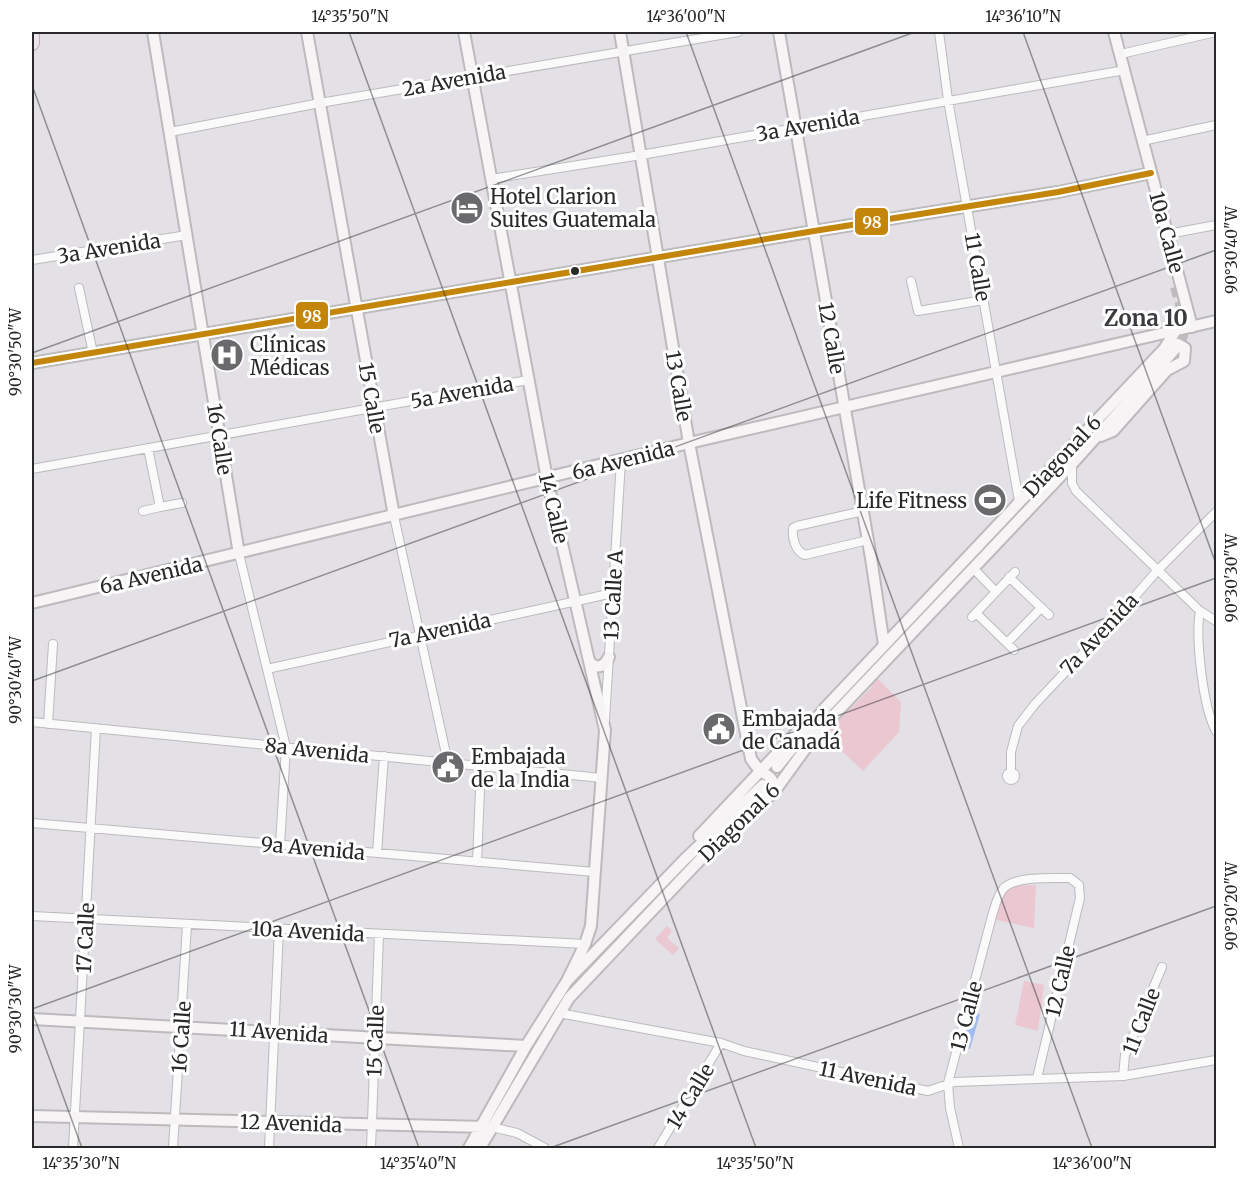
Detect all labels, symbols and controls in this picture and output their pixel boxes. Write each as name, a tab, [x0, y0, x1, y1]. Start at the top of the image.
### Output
text: 14°35'50"N	[311, 7, 389, 26]
text: 14°36'00"N	[647, 7, 726, 26]
text: 14°36'10"N	[985, 7, 1061, 26]
street label: 2a Avenida	[400, 59, 508, 101]
street label: 3a Avenida	[755, 104, 862, 146]
place label: Hotel Clarion Suites Guatemala	[490, 184, 656, 232]
street label: 10a Calle	[1144, 188, 1190, 276]
hotel icon: Hotel Clarion Suites Guatemala	[449, 190, 485, 226]
text: 90°30'40"W	[1222, 205, 1241, 294]
line badge: 98	[854, 207, 889, 236]
text: 98	[862, 212, 882, 232]
street label: 3a Avenida	[56, 227, 163, 268]
street label: 11 Calle	[960, 231, 996, 303]
unlabelled marker	[569, 265, 581, 277]
street label: 12 Calle	[813, 300, 851, 376]
line badge: 98	[295, 301, 329, 330]
district label: Zona 10	[1104, 304, 1188, 332]
text: 98	[302, 306, 322, 326]
text: 90°30'50"W	[6, 307, 25, 396]
place label: Clínicas Médicas	[250, 332, 330, 380]
hospital icon: Clínicas Médicas	[209, 337, 245, 373]
street label: 13 Calle	[660, 349, 698, 423]
street label: 15 Calle	[353, 361, 391, 435]
street label: 5a Avenida	[409, 371, 516, 413]
street label: 16 Calle	[202, 402, 238, 476]
street label: Diagonal 6	[1018, 410, 1106, 502]
street label: 6a Avenida	[569, 435, 677, 485]
street label: 14 Calle	[534, 470, 574, 546]
sports icon: Life Fitness	[972, 482, 1008, 518]
place label: Life Fitness	[856, 488, 967, 513]
text: 90°30'30"W	[1222, 533, 1241, 622]
street label: 13 Calle A	[598, 548, 628, 641]
street label: 6a Avenida	[97, 551, 205, 599]
street label: 7a Avenida	[1055, 588, 1143, 680]
street label: 7a Avenida	[387, 607, 493, 653]
text: 90°30'40"W	[6, 635, 25, 724]
place label: Embajada de Canadá	[742, 706, 841, 754]
public building icon: Embajada de Canadá	[701, 711, 737, 747]
street label: 8a Avenida	[264, 732, 371, 768]
place label: Embajada de la India	[471, 744, 570, 792]
public building icon: Embajada de la India	[430, 749, 466, 785]
street label: Diagonal 6	[693, 777, 785, 867]
street label: 9a Avenida	[260, 831, 366, 865]
text: 90°30'20"W	[1222, 861, 1241, 950]
street label: 17 Calle	[71, 902, 99, 974]
street label: 10a Avenida	[251, 916, 366, 946]
street label: 12 Calle	[1040, 943, 1080, 1019]
text: 90°30'30"W	[6, 964, 25, 1053]
street label: 13 Calle	[945, 978, 987, 1054]
street label: 11 Calle	[1117, 984, 1165, 1058]
street label: 16 Calle	[166, 1000, 196, 1074]
street label: 15 Calle	[361, 1005, 389, 1077]
street label: 11 Avenida	[229, 1016, 330, 1048]
street label: 11 Avenida	[817, 1055, 919, 1101]
street label: 14 Calle	[661, 1059, 719, 1133]
street label: 12 Avenida	[239, 1109, 343, 1137]
text: 14°35'30"N	[42, 1154, 120, 1173]
text: 14°35'40"N	[380, 1154, 457, 1173]
text: 14°35'50"N	[716, 1154, 794, 1173]
text: 14°36'00"N	[1053, 1154, 1132, 1173]

